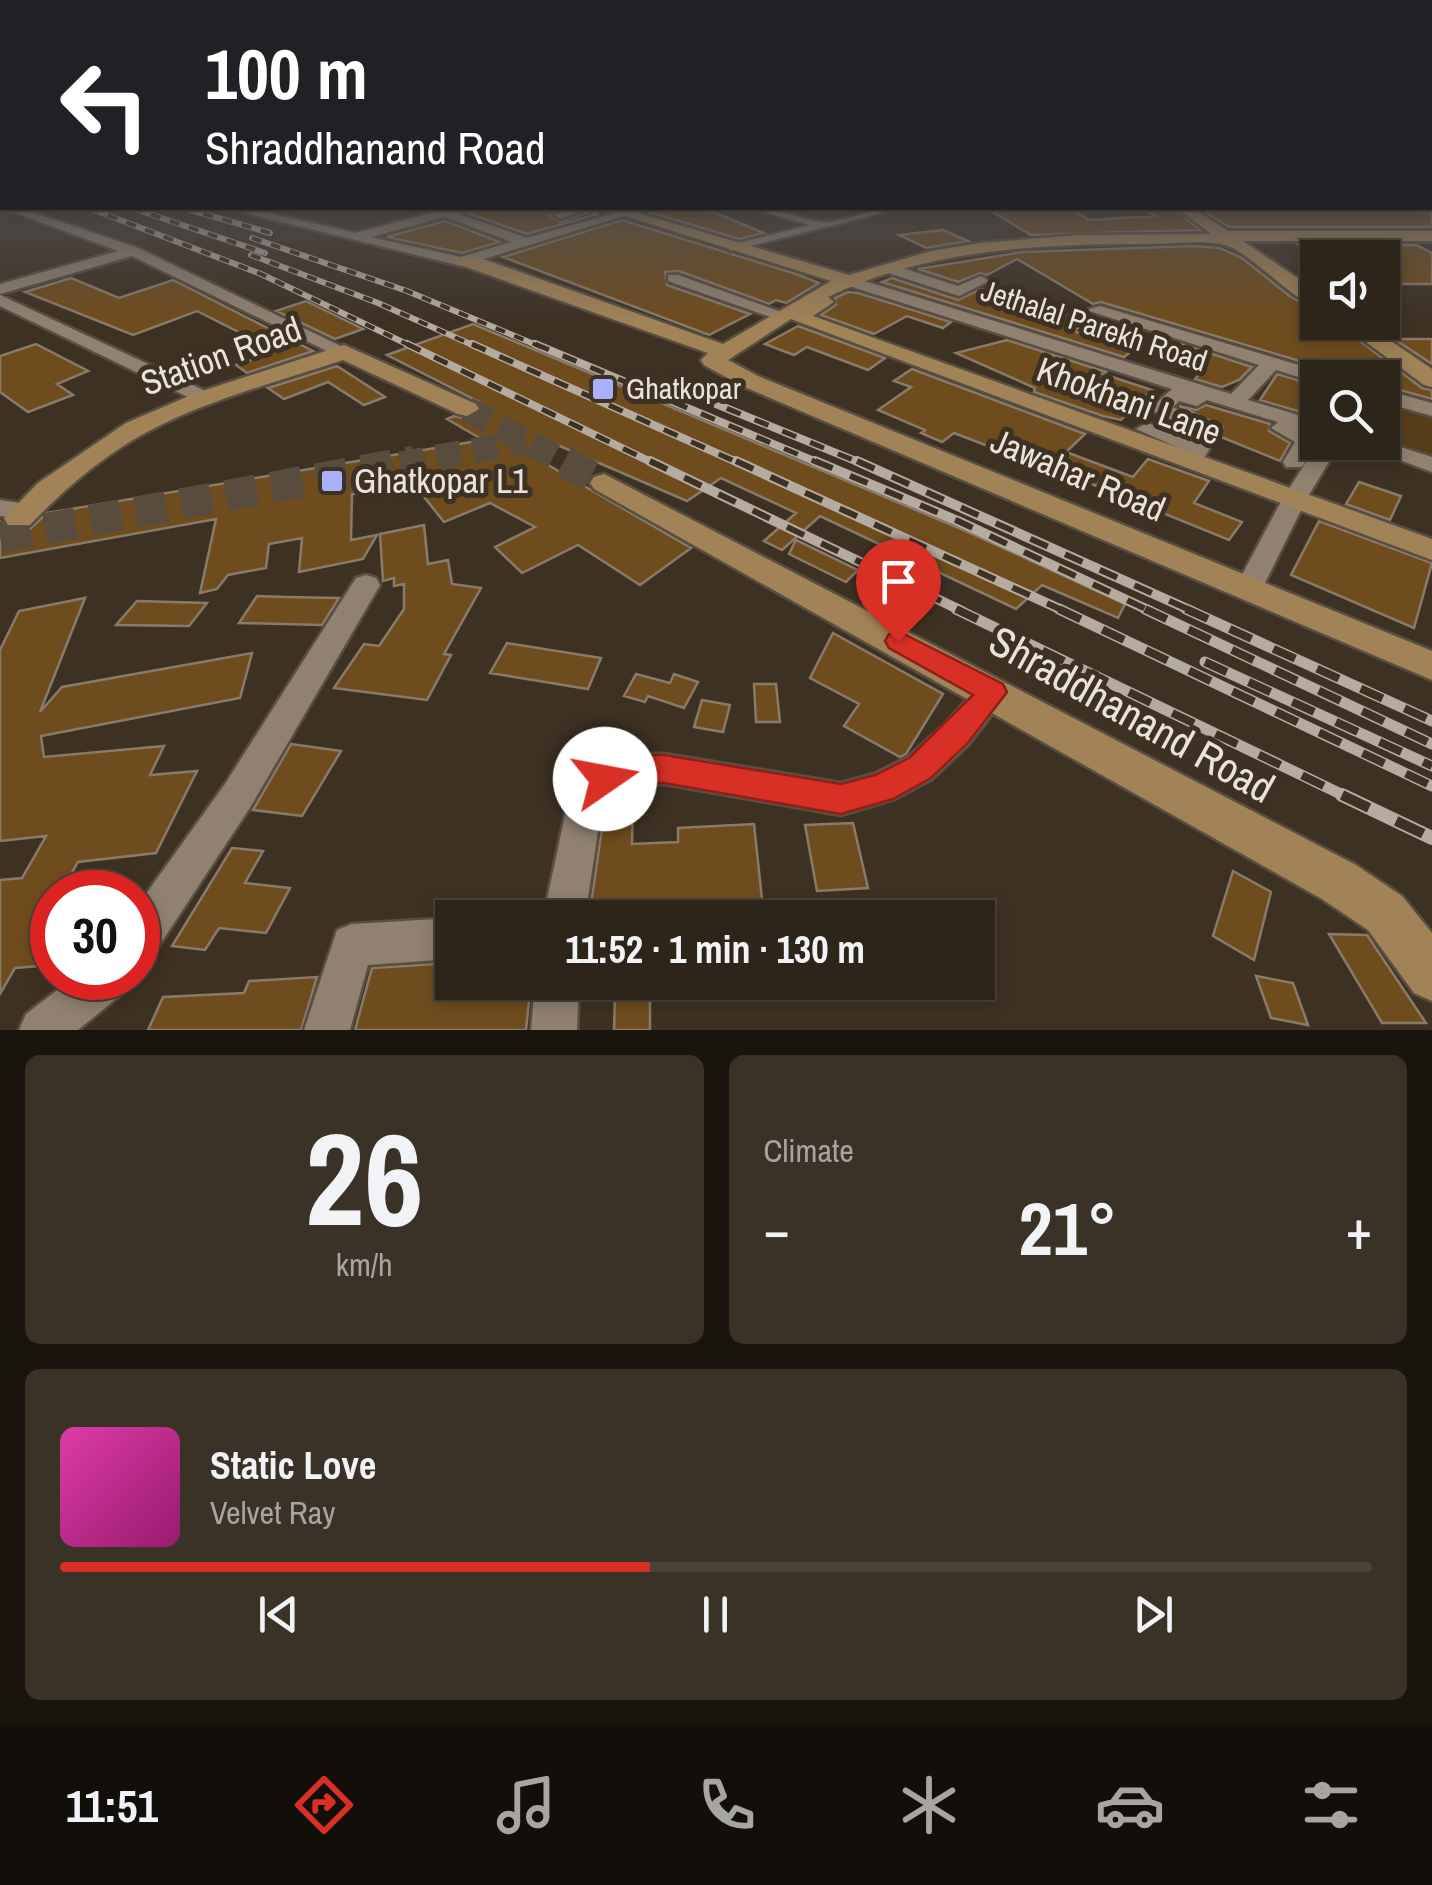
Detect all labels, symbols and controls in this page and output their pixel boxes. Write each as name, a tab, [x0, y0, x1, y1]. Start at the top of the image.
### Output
text: 100 m	[205, 27, 368, 121]
icon: left	[40, 40, 170, 170]
text: Shraddhanand Road	[205, 117, 546, 178]
map controls	[1300, 240, 1400, 460]
button: sound	[1300, 240, 1400, 340]
street label: Jethalal Parekh Road	[976, 270, 1212, 380]
street label: Station Road	[134, 305, 308, 406]
street label: Khokhani Lane	[1030, 345, 1228, 456]
button: search	[1300, 360, 1400, 460]
place label: Ghatkopar	[626, 368, 742, 408]
marker: Ghatkopar	[590, 376, 616, 402]
street label: Jawahar Road	[984, 417, 1173, 532]
place label: Ghatkopar L1	[354, 457, 528, 504]
marker: Ghatkopar L1	[319, 468, 345, 494]
pin	[856, 539, 941, 642]
icon: arrive	[871, 554, 926, 609]
street label: Shraddhanand Road	[979, 612, 1285, 816]
position arrow	[553, 727, 657, 831]
speed limit sign: 30	[30, 870, 160, 1000]
text: 11:52 · 1 min · 130 m	[565, 924, 865, 975]
text: 26	[305, 1090, 424, 1266]
text: Climate	[764, 1129, 854, 1172]
text: 21°	[1019, 1177, 1117, 1278]
text: −	[764, 1192, 790, 1266]
text: +	[1346, 1192, 1372, 1266]
text: km/h	[336, 1243, 393, 1286]
text: Static Love	[210, 1440, 376, 1491]
text: Velvet Ray	[210, 1491, 335, 1534]
icon: previous	[251, 1587, 306, 1642]
icon: pause	[688, 1587, 743, 1642]
icon: next	[1126, 1587, 1181, 1642]
icon: directions	[289, 1770, 359, 1840]
icon: music	[491, 1770, 561, 1840]
icon: phone	[692, 1770, 762, 1840]
icon: climate	[894, 1770, 964, 1840]
icon: car	[1095, 1770, 1165, 1840]
icon: filters	[1296, 1770, 1366, 1840]
text: 11:51	[66, 1775, 158, 1836]

